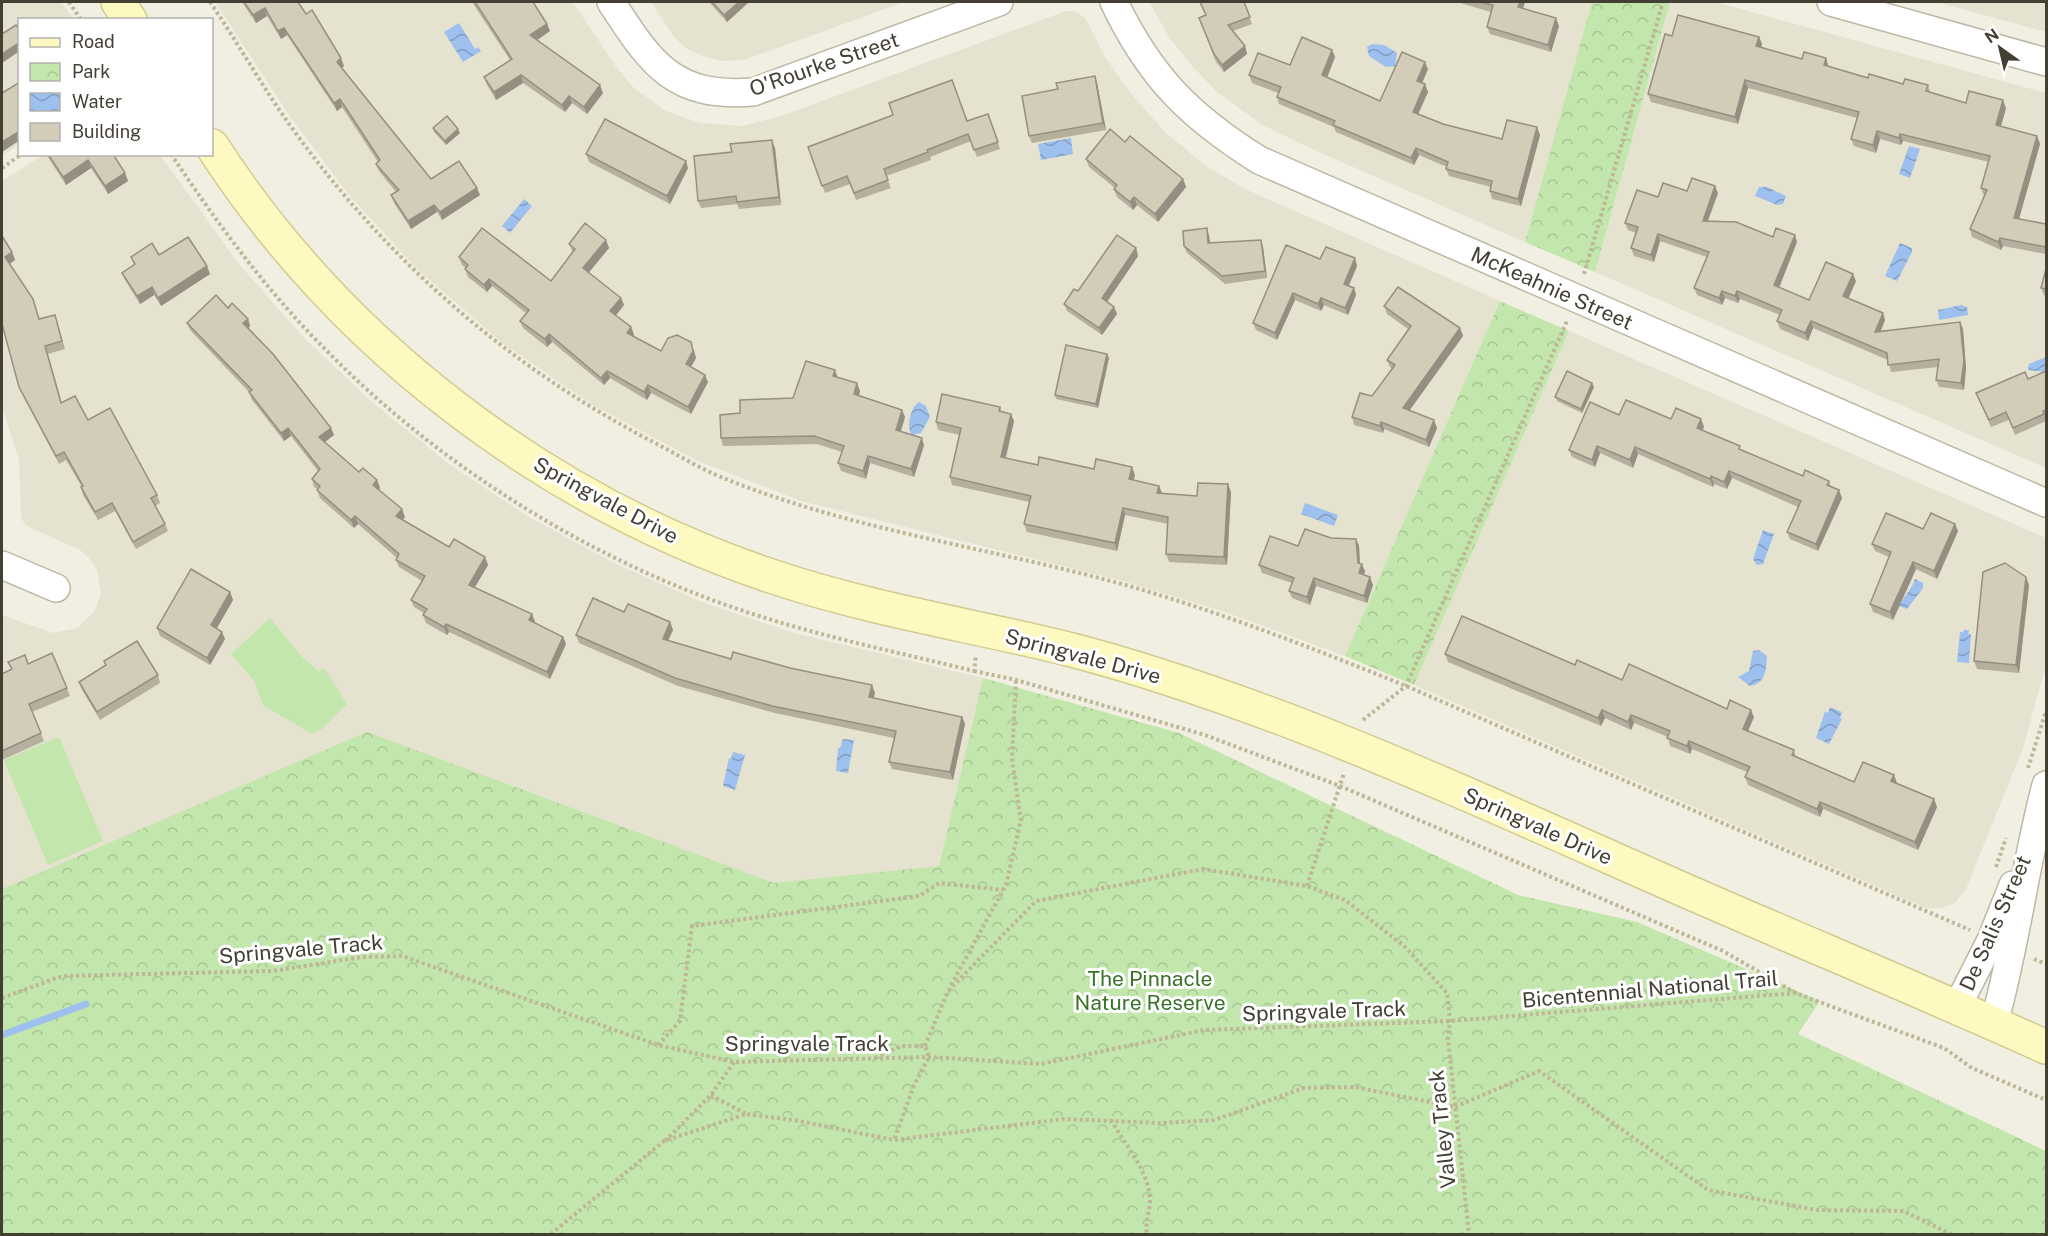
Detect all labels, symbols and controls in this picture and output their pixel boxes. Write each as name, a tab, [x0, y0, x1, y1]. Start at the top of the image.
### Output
legend	[18, 18, 213, 156]
north arrow	[1970, 18, 2030, 78]
text: N	[1981, 25, 2002, 47]
street label: O'Rourke Street	[746, 27, 902, 101]
text: Road	[72, 31, 115, 52]
text: Park	[72, 61, 110, 82]
text: Water	[72, 91, 122, 112]
text: Building	[72, 121, 141, 142]
street label: McKeahnie Street	[1467, 241, 1637, 335]
street label: Springvale Drive	[529, 451, 683, 549]
street label: Springvale Drive	[1002, 623, 1164, 689]
street label: Springvale Drive	[1460, 782, 1616, 870]
street label: De Salis Street	[1954, 851, 2036, 995]
street label: Springvale Track	[218, 929, 384, 969]
street label: Bicentennial National Trail	[1521, 965, 1779, 1013]
park label: The Pinnacle Nature Reserve	[1074, 966, 1226, 1015]
street label: Springvale Track	[1241, 996, 1407, 1026]
street label: Springvale Track	[725, 1031, 889, 1056]
street label: Valley Track	[1423, 1068, 1461, 1189]

